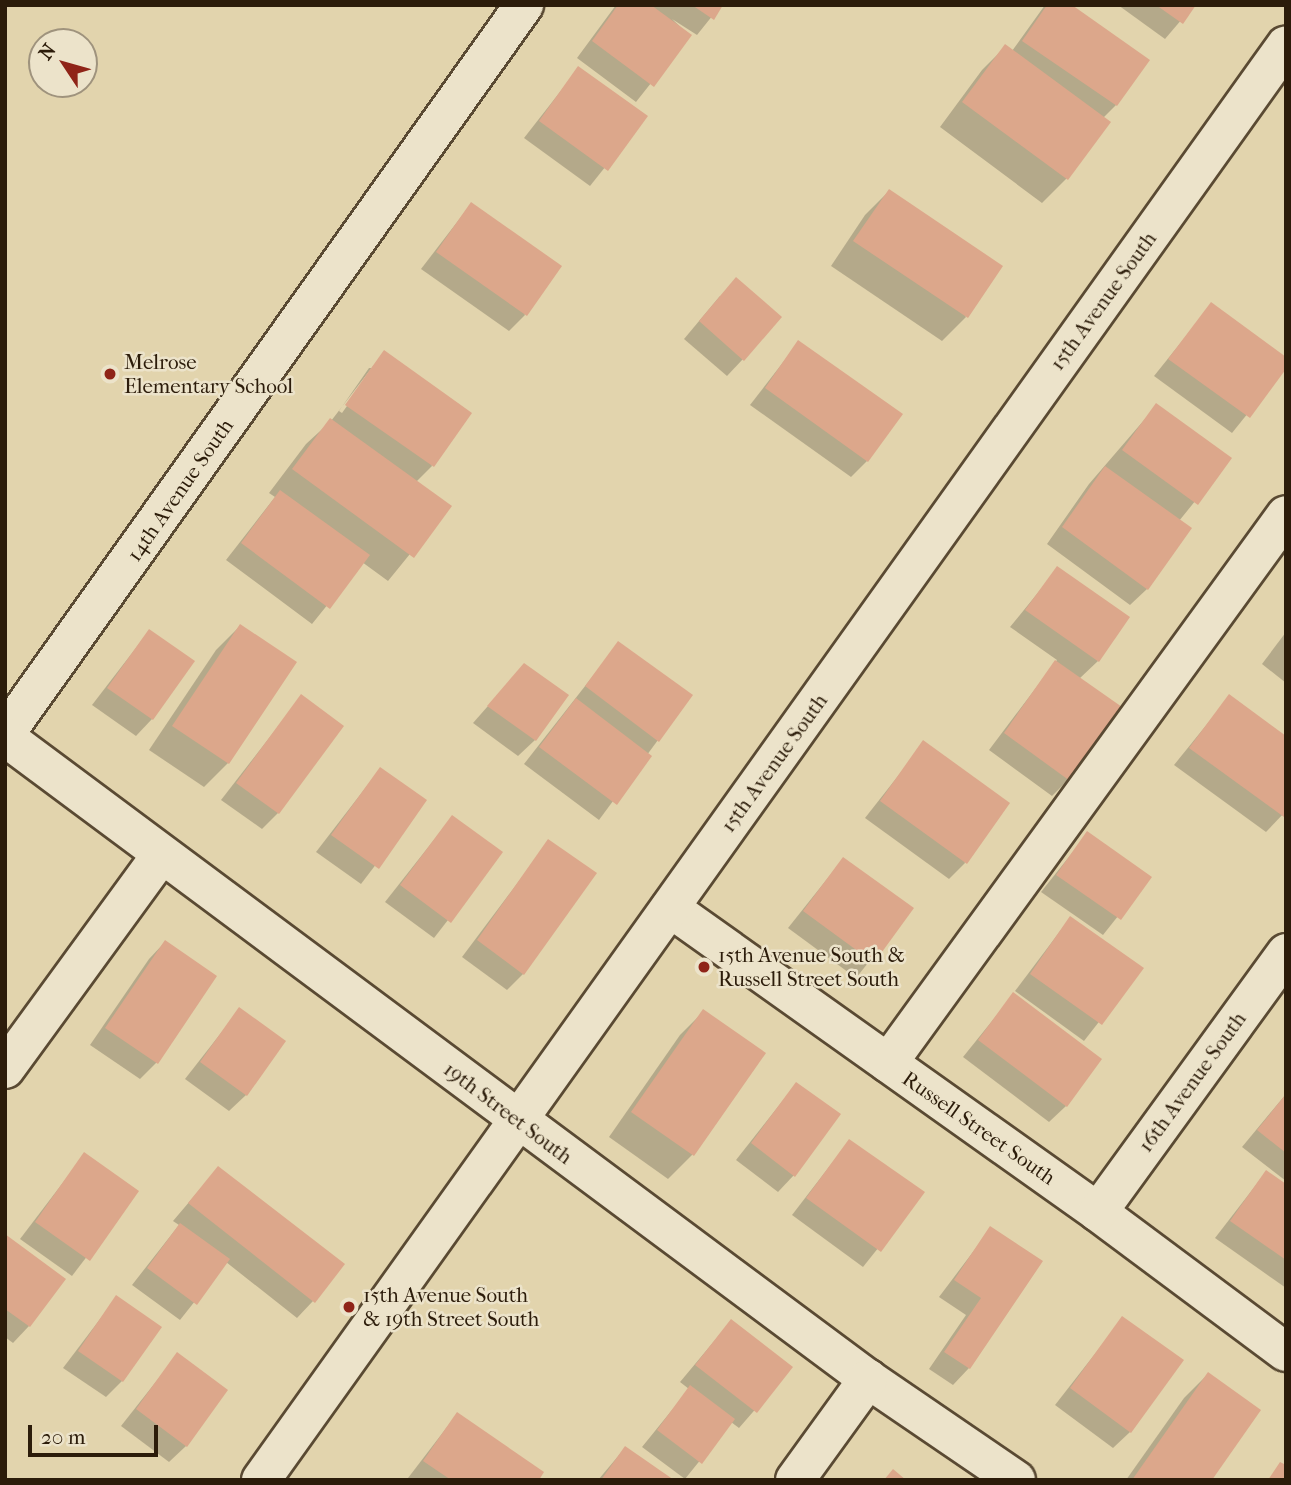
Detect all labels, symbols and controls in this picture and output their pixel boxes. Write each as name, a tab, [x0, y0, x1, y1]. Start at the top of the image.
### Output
north arrow	[28, 28, 98, 98]
text: N	[34, 40, 61, 64]
street label: 15th Avenue South	[1044, 227, 1162, 375]
place label: Melrose Elementary School	[124, 349, 293, 399]
marker: Melrose Elementary School	[102, 366, 118, 382]
street label: 14th Avenue South	[121, 414, 239, 566]
street label: 15th Avenue South	[715, 689, 833, 837]
place label: 15th Avenue South & Russell Street South	[718, 942, 905, 992]
marker: 15th Avenue South & Russell Street South	[696, 959, 712, 975]
street label: 16th Avenue South	[1133, 1007, 1251, 1157]
street label: 19th Street South	[439, 1056, 577, 1170]
street label: Russell Street South	[898, 1066, 1060, 1190]
place label: 15th Avenue South & 19th Street South	[363, 1282, 539, 1332]
marker: 15th Avenue South & 19th Street South	[341, 1299, 357, 1315]
scale bar	[32, 1412, 161, 1456]
text: 20 m	[41, 1425, 85, 1449]

